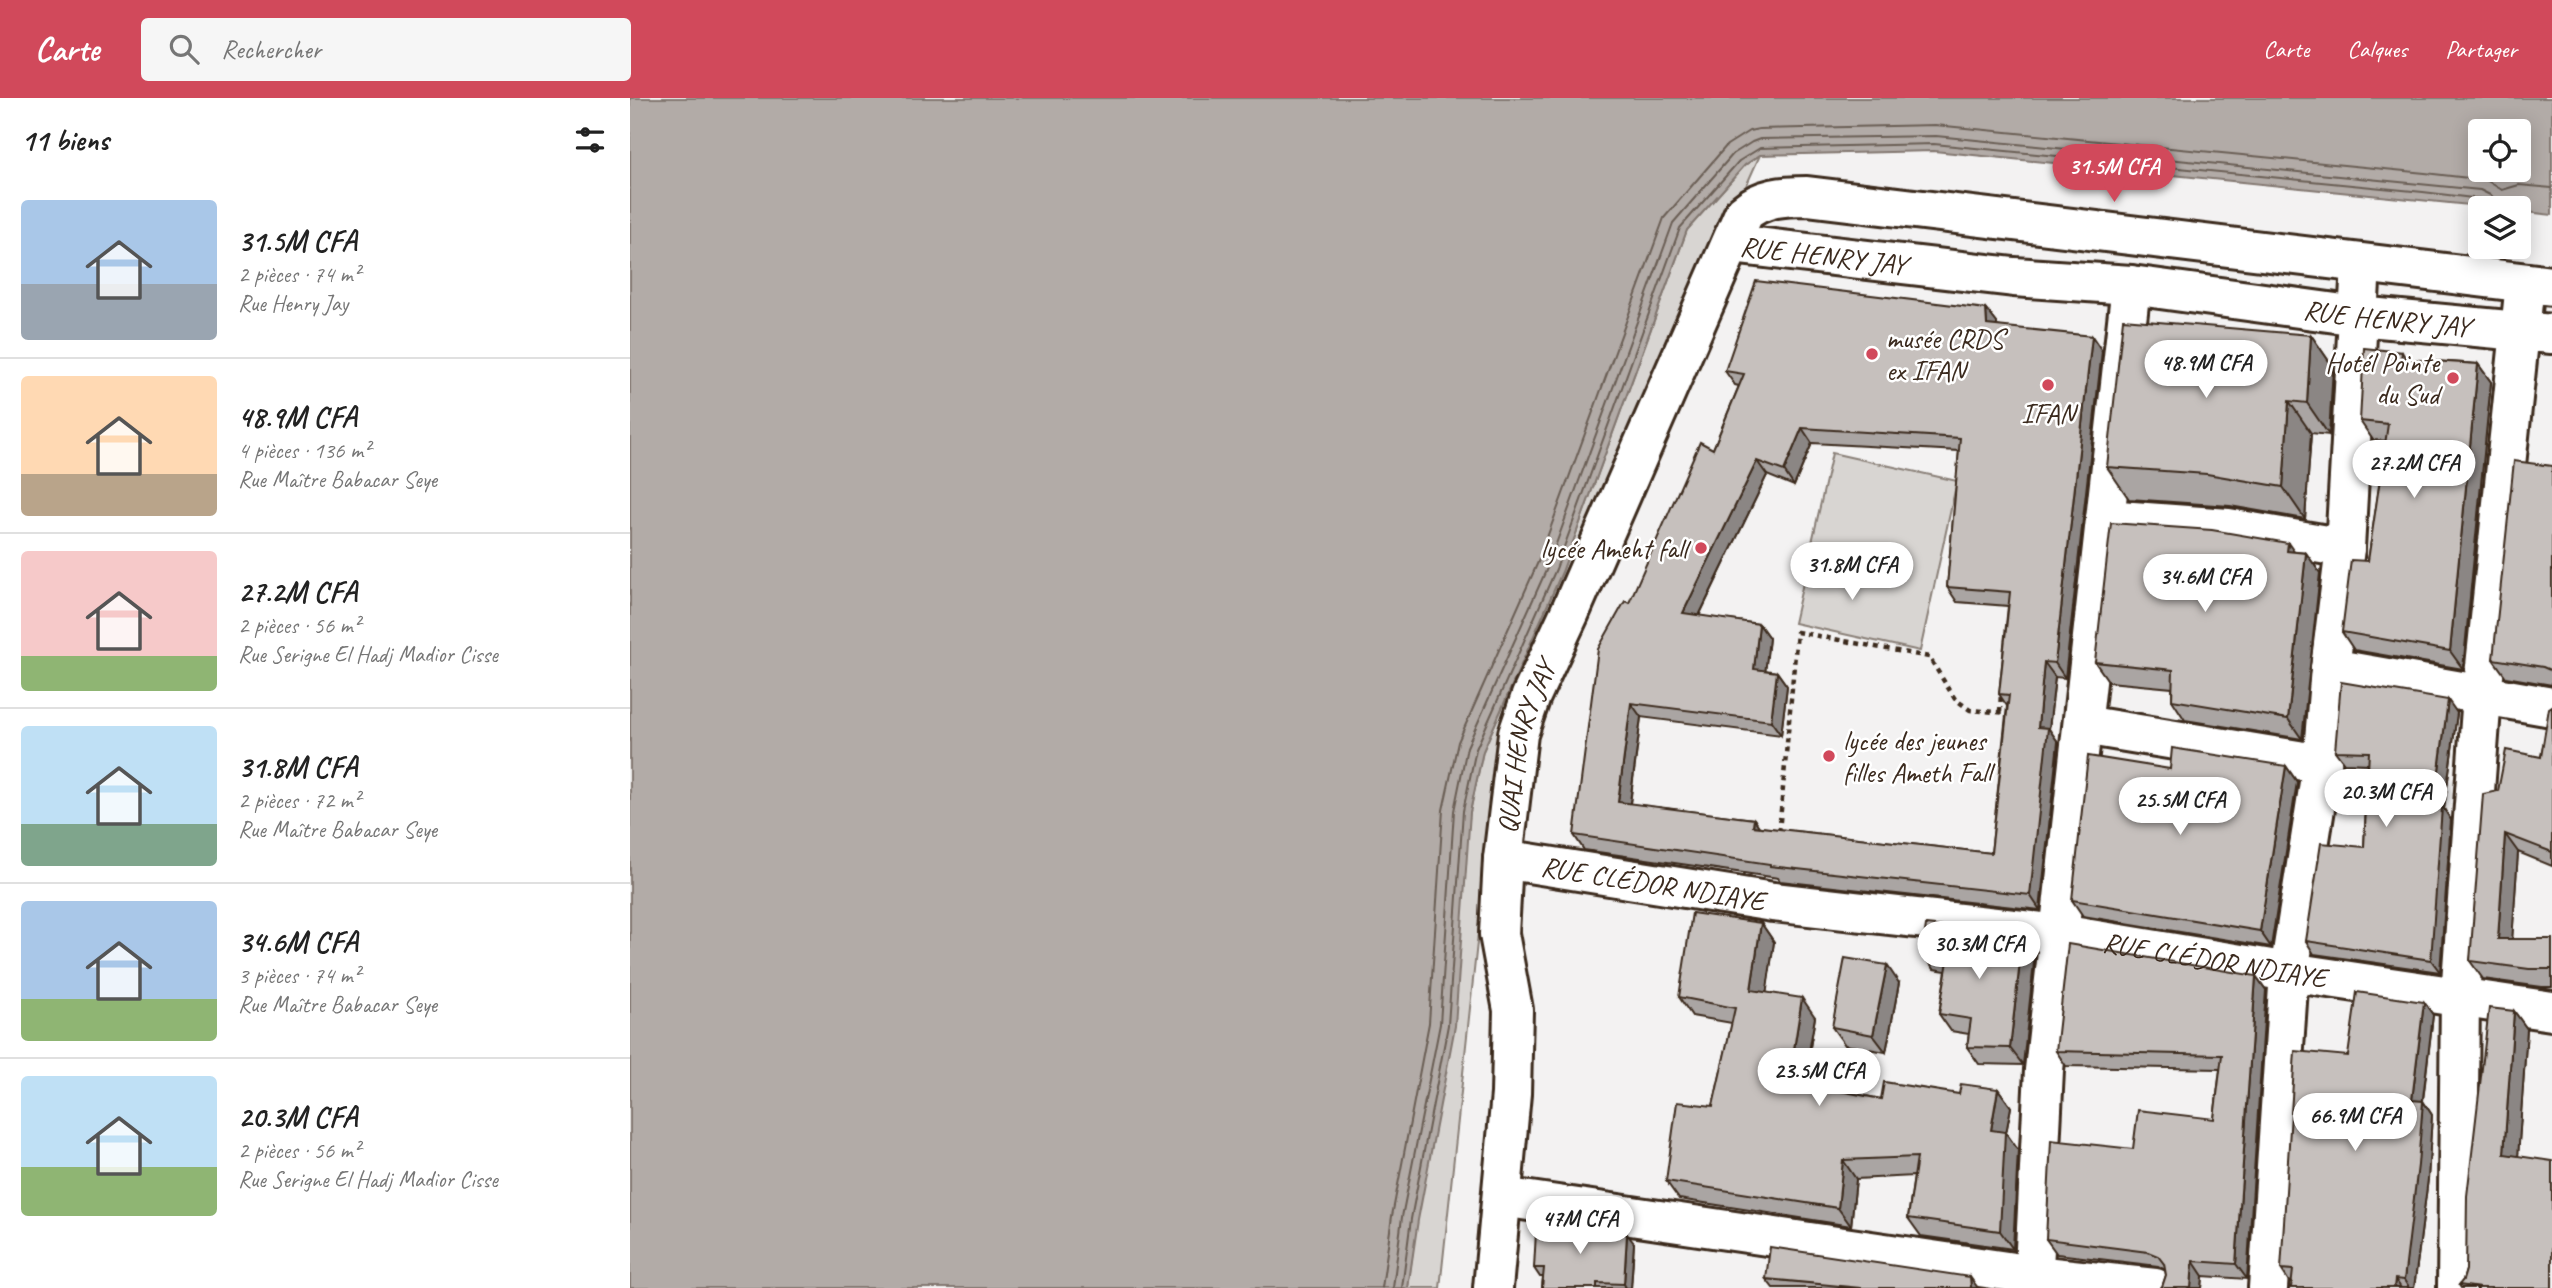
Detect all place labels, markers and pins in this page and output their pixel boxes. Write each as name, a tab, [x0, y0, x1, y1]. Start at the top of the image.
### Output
pin: 31.5M CFA	[2034, 144, 2194, 204]
place label: musée CRDS ex IFAN	[1886, 321, 2009, 388]
pin: 48.9M CFA	[2126, 341, 2286, 400]
place label: Hotél Pointe du Sud	[2325, 345, 2443, 412]
marker: musée CRDS ex IFAN	[1864, 346, 1880, 362]
marker: Hotél Pointe du Sud	[2445, 370, 2461, 386]
marker: IFAN	[2040, 377, 2056, 393]
place label: IFAN	[2021, 396, 2079, 431]
pin: 27.2M CFA	[2334, 440, 2494, 500]
place label: lycée Ameht fall	[1541, 531, 1692, 566]
marker: lycée Ameht fall	[1693, 540, 1709, 556]
pin: 31.8M CFA	[1772, 542, 1932, 602]
pin: 34.6M CFA	[2125, 554, 2285, 614]
place label: lycée des jeunes filles Ameth Fall	[1843, 723, 1996, 790]
marker: lycée des jeunes filles Ameth Fall	[1821, 748, 1837, 764]
pin: 20.3M CFA	[2306, 770, 2466, 829]
pin: 25.5M CFA	[2100, 778, 2260, 837]
pin: 30.3M CFA	[1899, 922, 2059, 981]
pin: 23.5M CFA	[1739, 1048, 1899, 1108]
pin: 66.9M CFA	[2275, 1094, 2435, 1153]
pin: 47M CFA	[1515, 1196, 1645, 1256]

